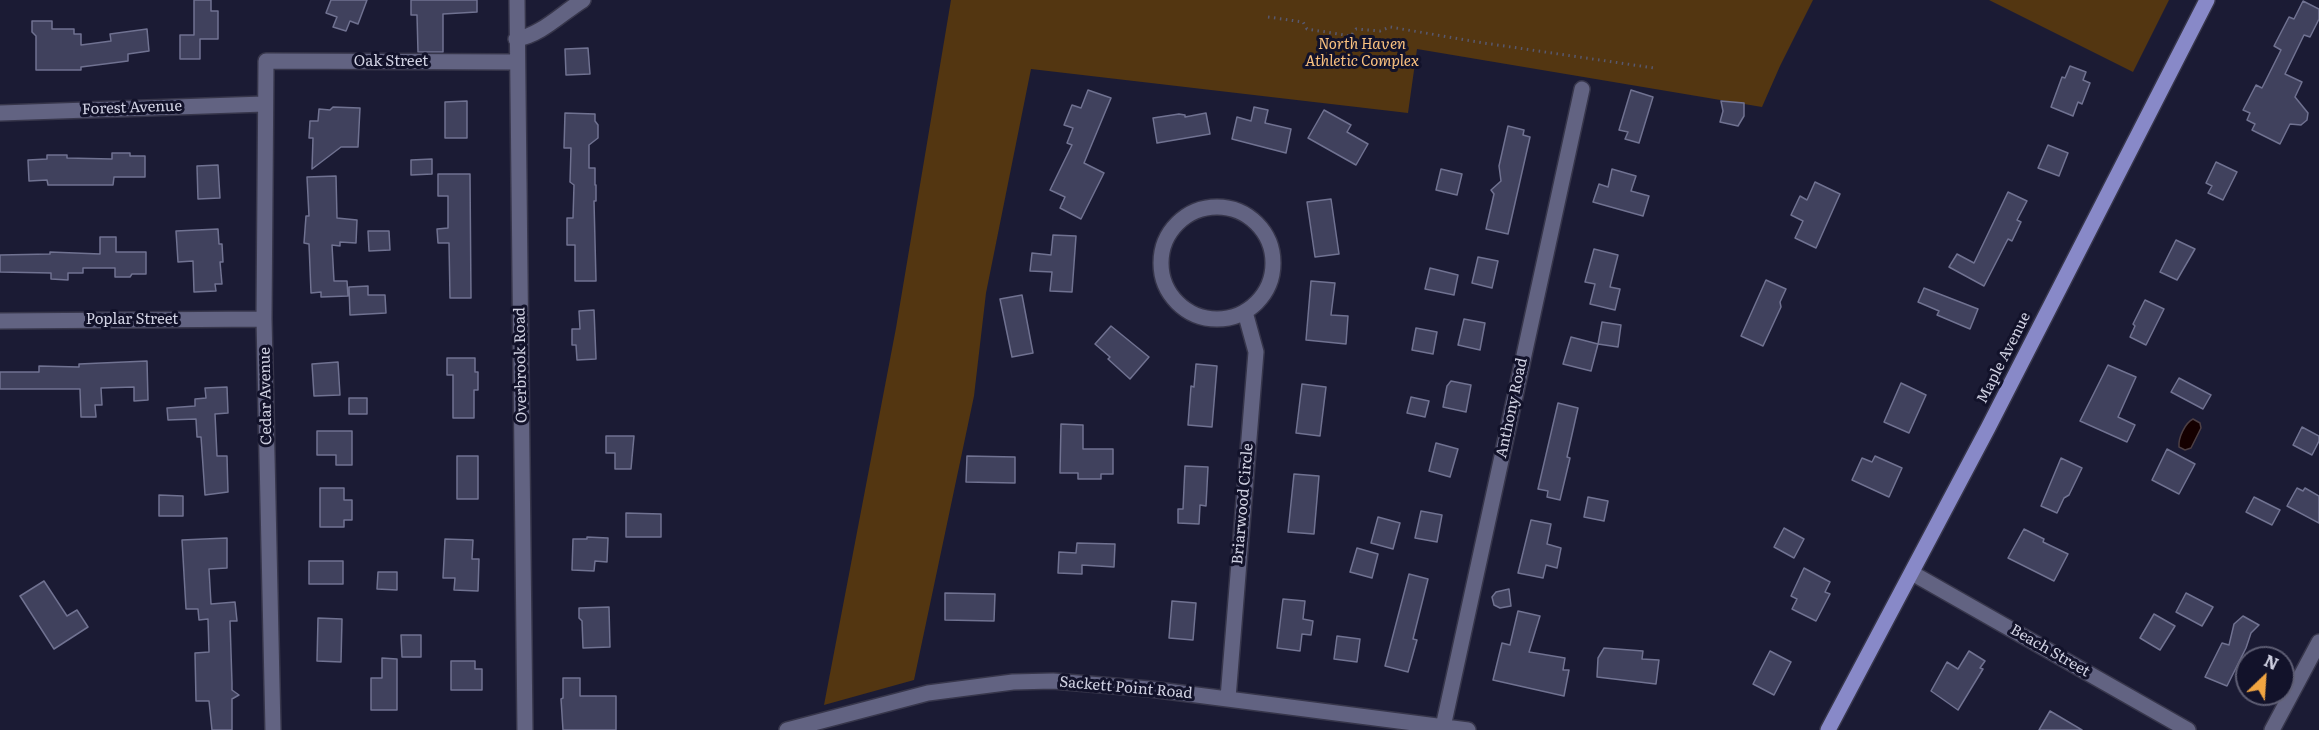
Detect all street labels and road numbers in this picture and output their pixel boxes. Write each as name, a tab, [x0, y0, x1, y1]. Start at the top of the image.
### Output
street label: Oak Street	[354, 53, 428, 71]
street label: Forest Avenue	[82, 97, 182, 119]
street label: Overbrook Road	[511, 307, 531, 423]
street label: Maple Avenue	[1973, 309, 2035, 407]
street label: Poplar Street	[86, 311, 178, 329]
street label: Cedar Avenue	[256, 347, 276, 445]
street label: Anthony Road	[1493, 356, 1531, 460]
street label: Briarwood Circle	[1229, 442, 1257, 566]
street label: Beach Street	[2007, 621, 2093, 681]
street label: Sackett Point Road	[1059, 673, 1193, 703]

